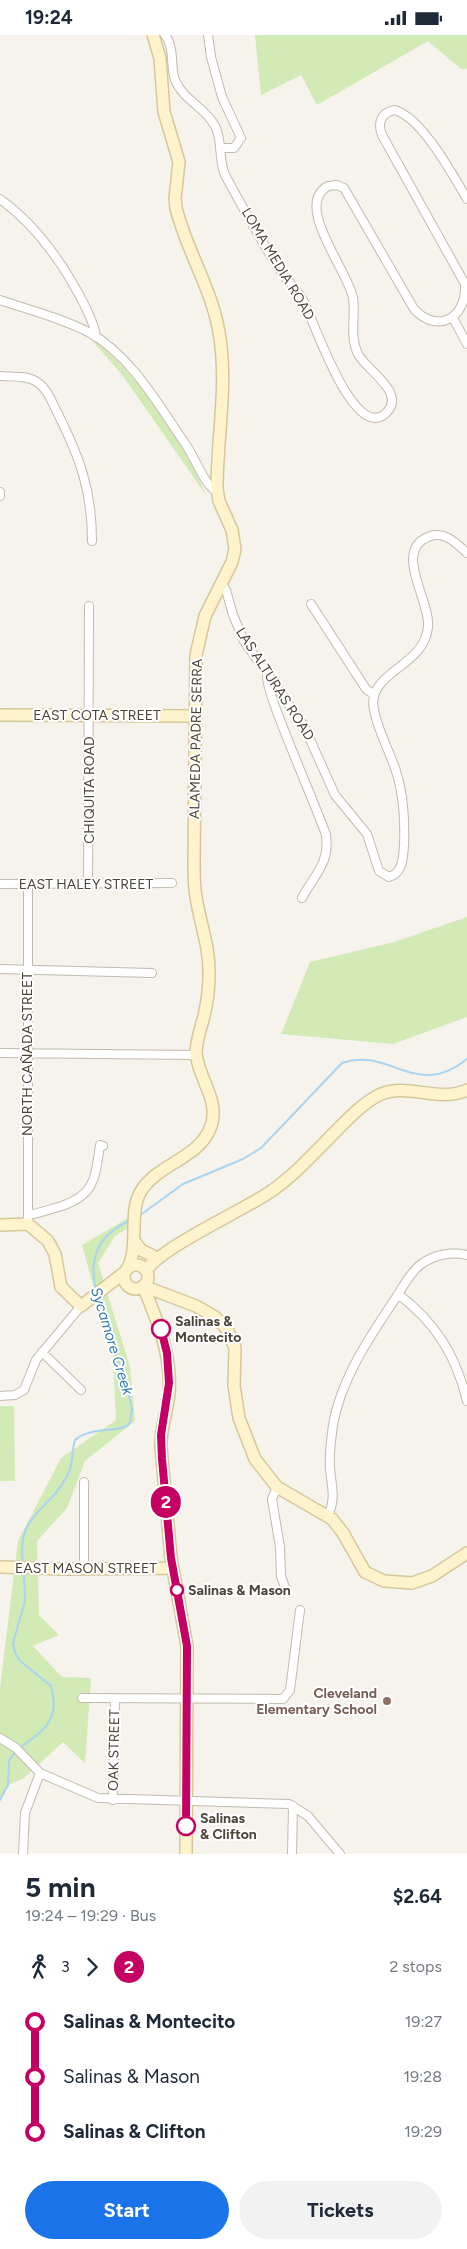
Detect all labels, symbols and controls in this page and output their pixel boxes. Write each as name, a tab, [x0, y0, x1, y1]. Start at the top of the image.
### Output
text: 19:24	[25, 6, 73, 29]
street label: LOMA MEDIA ROAD	[238, 205, 318, 323]
street label: LAS ALTURAS ROAD	[232, 624, 318, 744]
street label: ALAMEDA PADRE SERRA	[186, 658, 206, 819]
street label: EAST COTA STREET	[33, 707, 161, 724]
street label: CHIQUITA ROAD	[81, 736, 98, 844]
street label: EAST HALEY STREET	[19, 876, 153, 893]
street label: NORTH CAÑADA STREET	[19, 972, 36, 1136]
water label: Sycamore Creek	[87, 1285, 137, 1398]
place label: Salinas & Montecito	[175, 1313, 241, 1346]
marker: Salinas & Montecito	[151, 1319, 171, 1339]
line badge: 2	[150, 1486, 182, 1518]
text: 2	[161, 1491, 171, 1513]
street label: EAST MASON STREET	[15, 1560, 157, 1577]
place label: Salinas & Mason	[188, 1582, 291, 1599]
marker: Salinas & Mason	[170, 1583, 184, 1597]
place label: Cleveland Elementary School	[256, 1685, 377, 1718]
marker: Cleveland Elementary School	[381, 1695, 393, 1707]
street label: OAK STREET	[105, 1709, 123, 1791]
place label: Salinas & Clifton	[200, 1810, 257, 1843]
marker: Salinas & Clifton	[176, 1816, 196, 1836]
text: 5 min	[25, 1870, 96, 1904]
text: $2.64	[393, 1885, 442, 1908]
text: 19:24 – 19:29 · Bus	[25, 1906, 156, 1925]
icon: walk	[25, 1953, 53, 1981]
icon: forward	[78, 1953, 106, 1981]
text: 2	[124, 1956, 134, 1978]
text: 3	[61, 1957, 70, 1976]
text: 2 stops	[389, 1957, 442, 1976]
text: Salinas & Montecito	[63, 2010, 235, 2033]
text: 19:27	[405, 2012, 442, 2031]
text: Salinas & Mason	[63, 2065, 200, 2088]
text: 19:28	[404, 2067, 442, 2086]
text: Salinas & Clifton	[63, 2120, 206, 2143]
text: 19:29	[404, 2122, 442, 2141]
button: Start	[25, 2181, 229, 2239]
button: Tickets	[239, 2181, 442, 2239]

